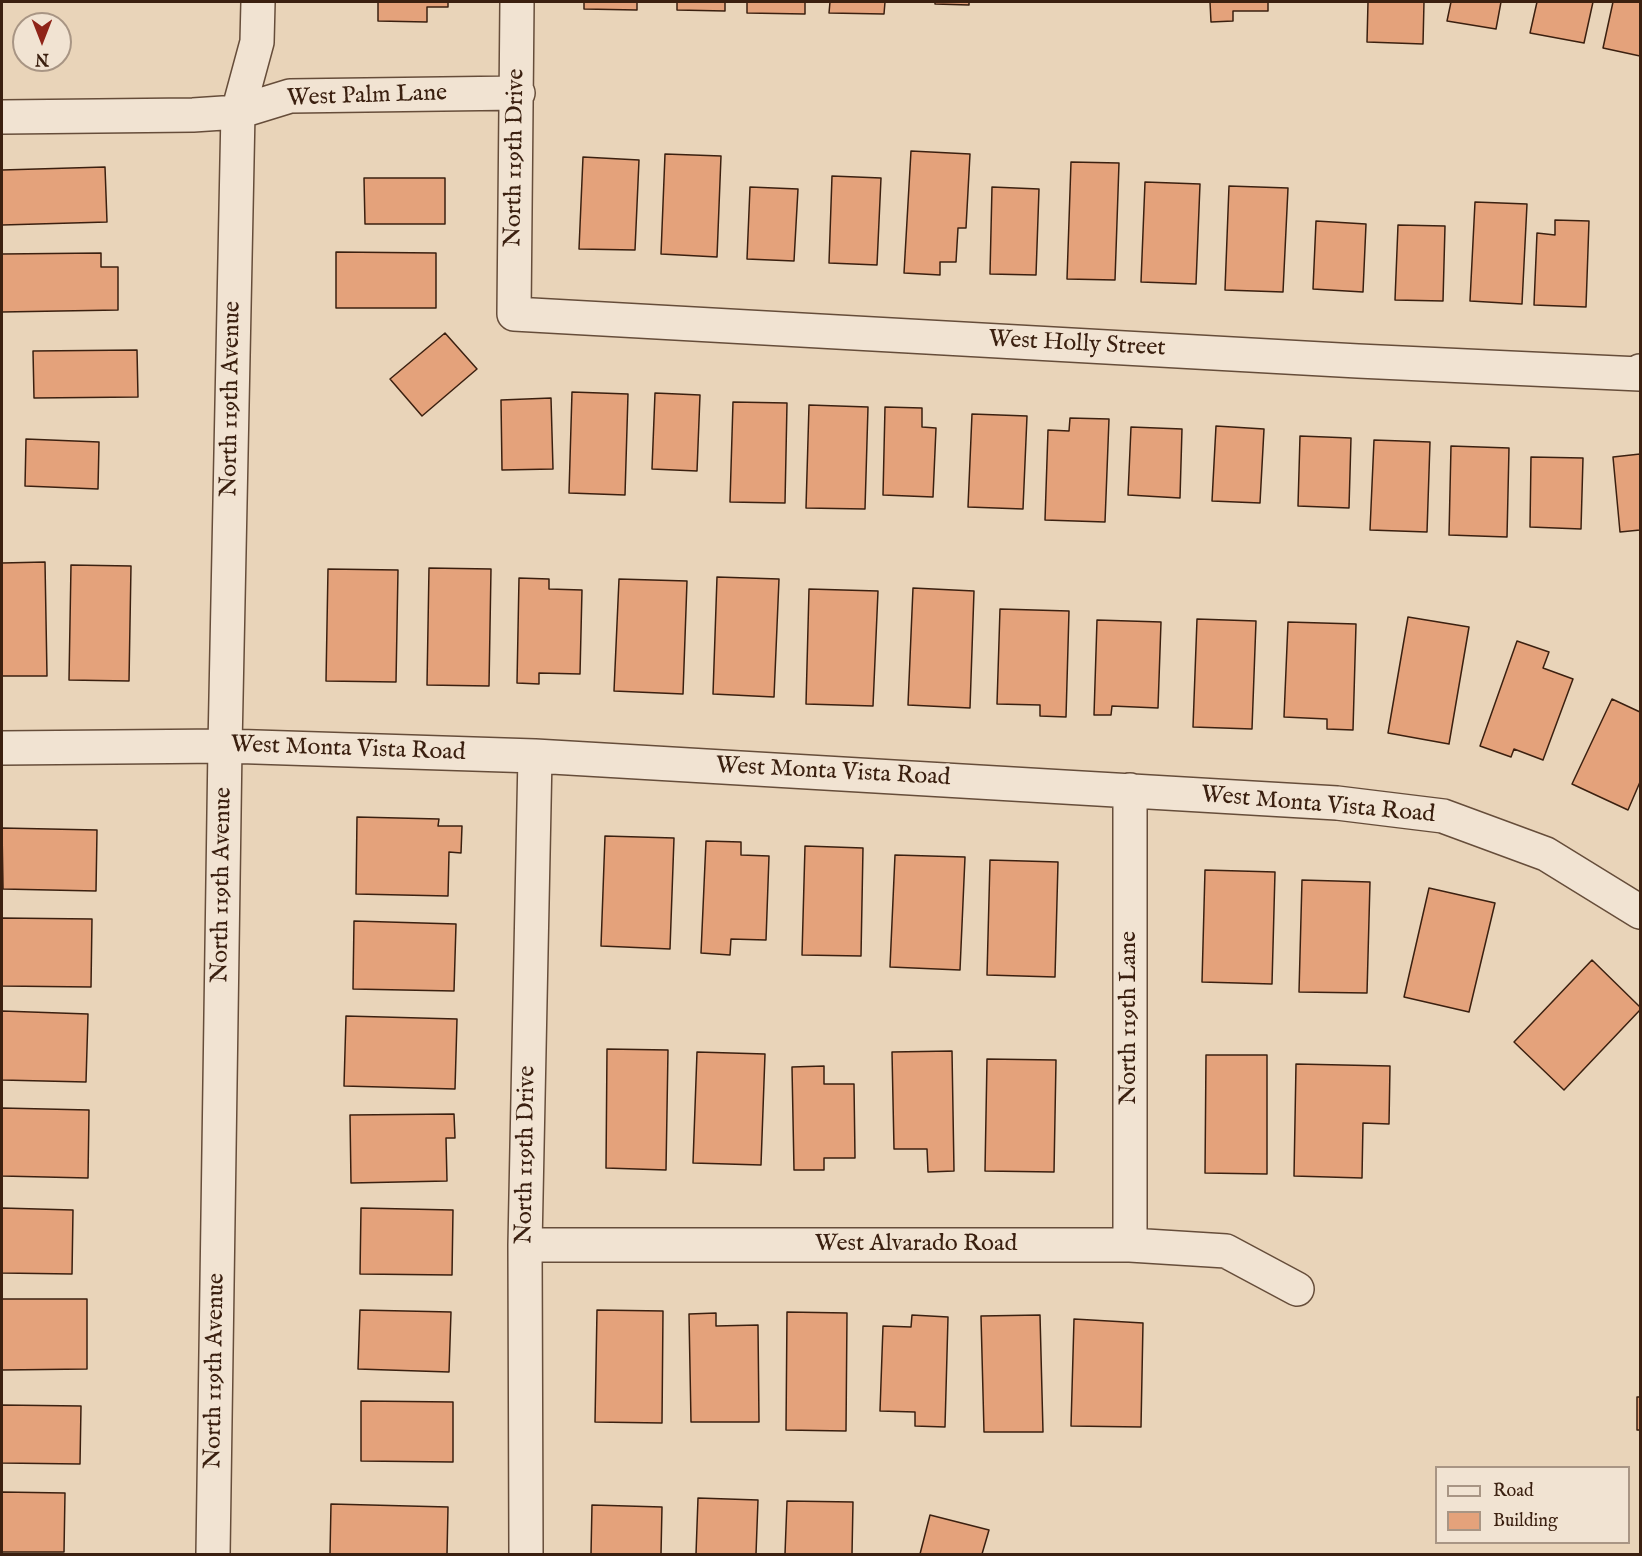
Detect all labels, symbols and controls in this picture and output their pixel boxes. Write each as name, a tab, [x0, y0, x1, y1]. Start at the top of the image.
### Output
north arrow	[12, 12, 72, 72]
text: N	[35, 48, 49, 68]
street label: North 119th Drive	[500, 69, 532, 247]
street label: West Palm Lane	[286, 80, 448, 114]
street label: North 119th Avenue	[216, 301, 248, 497]
street label: West Holly Street	[988, 326, 1166, 364]
street label: West Monta Vista Road	[230, 732, 466, 768]
street label: West Monta Vista Road	[715, 752, 951, 794]
street label: West Monta Vista Road	[1200, 781, 1436, 831]
street label: North 119th Avenue	[207, 787, 239, 983]
street label: North 119th Lane	[1116, 931, 1144, 1105]
street label: North 119th Drive	[511, 1066, 543, 1244]
street label: West Alvarado Road	[815, 1231, 1017, 1259]
street label: North 119th Avenue	[200, 1273, 232, 1469]
legend	[1435, 1466, 1630, 1544]
text: Road	[1493, 1480, 1534, 1503]
text: Building	[1493, 1510, 1558, 1533]

